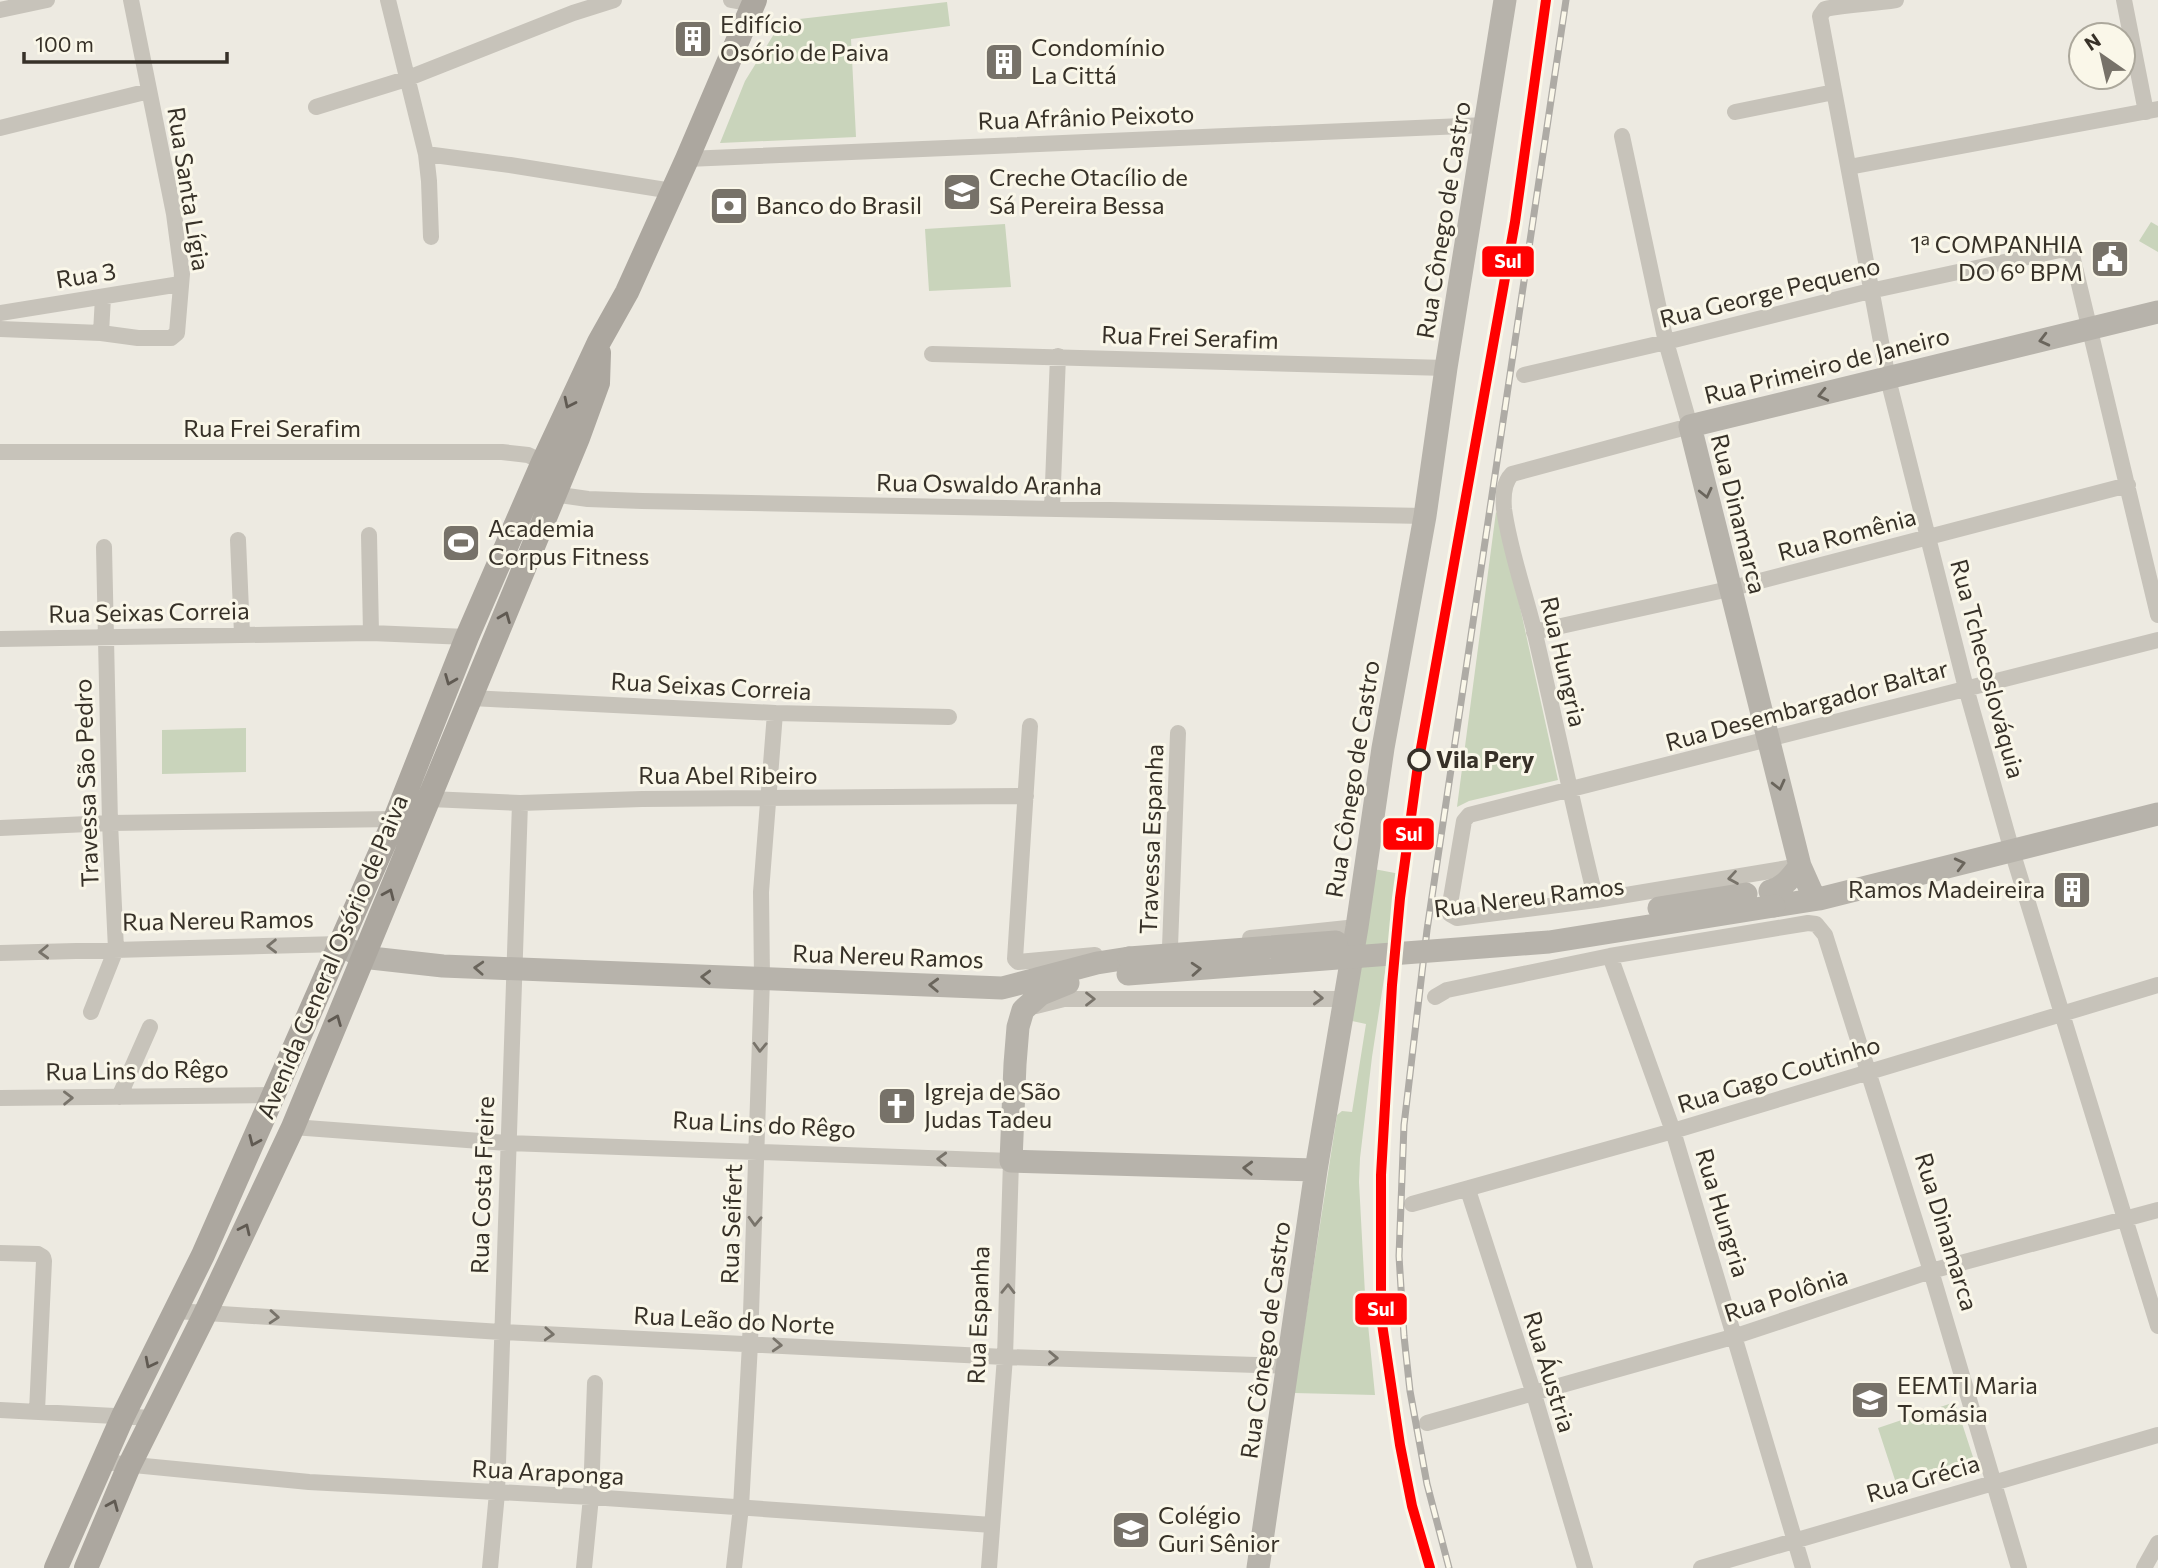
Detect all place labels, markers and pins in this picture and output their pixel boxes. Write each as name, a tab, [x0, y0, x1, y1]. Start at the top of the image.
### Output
place label: Edifício Osório de Paiva	[720, 9, 889, 66]
building icon: Edifício Osório de Paiva	[672, 18, 714, 60]
place label: Condomínio La Cittá	[1031, 32, 1165, 89]
building icon: Condomínio La Cittá	[983, 41, 1025, 83]
place label: Creche Otacílio de Sá Pereira Bessa	[989, 162, 1188, 219]
school or university icon: Creche Otacílio de Sá Pereira Bessa	[941, 171, 983, 213]
bank icon: Banco do Brasil	[708, 185, 750, 227]
place label: Banco do Brasil	[756, 190, 922, 219]
place label: 1ª COMPANHIA DO 6º BPM	[1910, 229, 2083, 286]
public building icon: 1ª COMPANHIA DO 6º BPM	[2089, 238, 2131, 280]
place label: Academia Corpus Fitness	[488, 513, 649, 570]
sports icon: Academia Corpus Fitness	[440, 522, 482, 564]
place label: Vila Pery	[1436, 744, 1534, 773]
marker: Vila Pery	[1408, 749, 1430, 771]
building icon: Ramos Madeireira	[2051, 869, 2093, 911]
place label: Ramos Madeireira	[1848, 874, 2045, 903]
place label: Igreja de São Judas Tadeu	[924, 1076, 1061, 1133]
church icon: Igreja de São Judas Tadeu	[876, 1085, 918, 1127]
place label: EEMTI Maria Tomásia	[1897, 1370, 2038, 1427]
school or university icon: EEMTI Maria Tomásia	[1849, 1379, 1891, 1421]
place label: Colégio Guri Sênior	[1158, 1500, 1280, 1557]
school or university icon: Colégio Guri Sênior	[1110, 1509, 1152, 1551]

